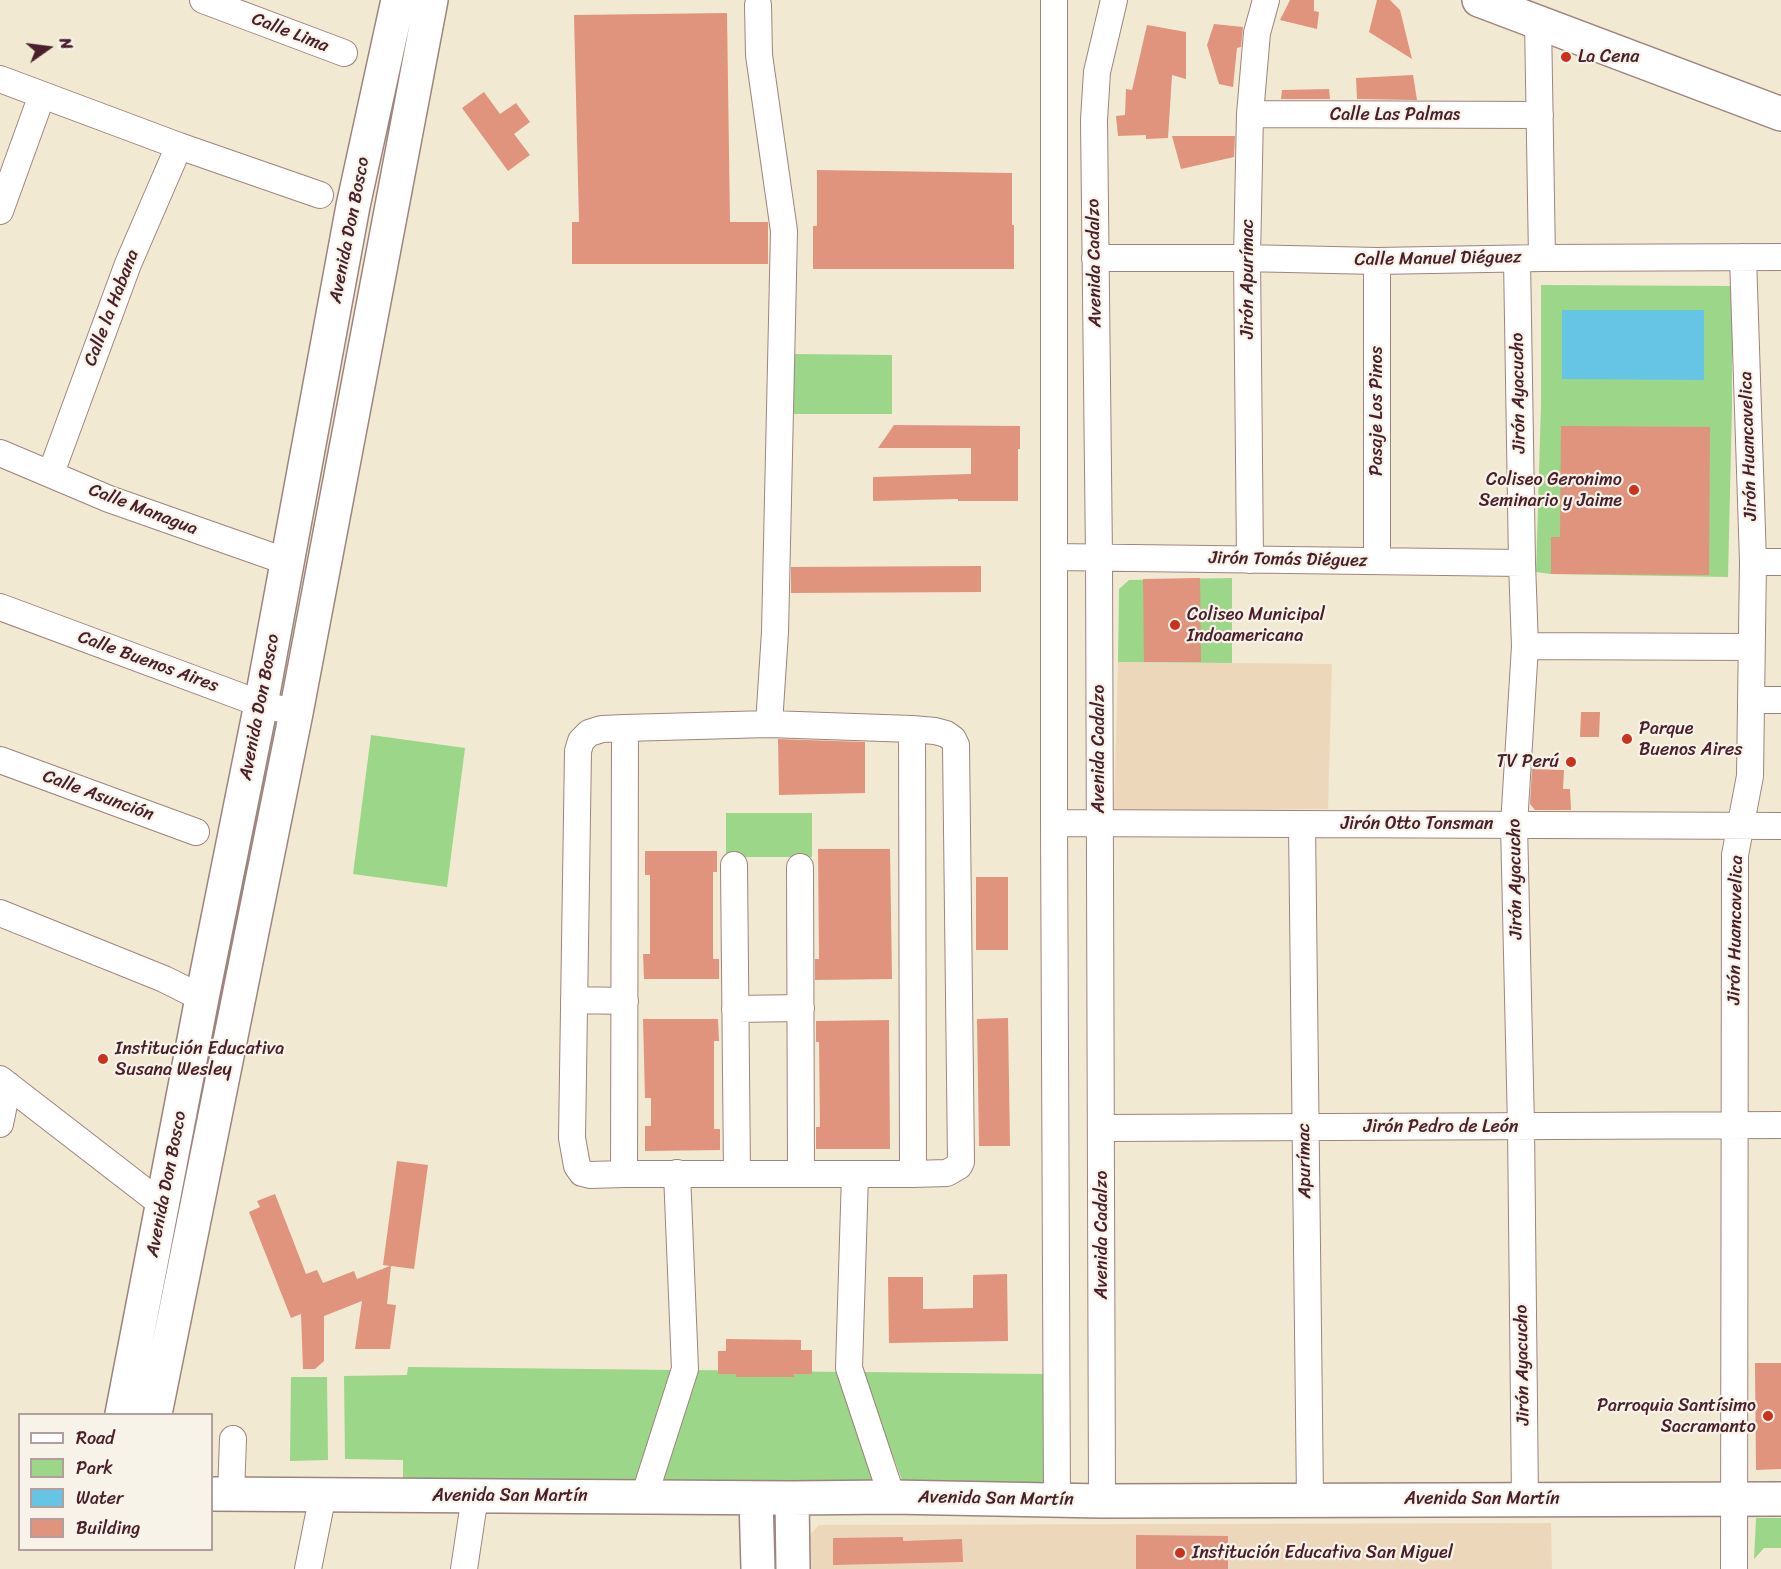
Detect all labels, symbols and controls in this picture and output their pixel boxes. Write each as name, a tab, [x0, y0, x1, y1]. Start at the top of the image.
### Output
street label: Calle Lima	[249, 8, 331, 58]
north arrow	[18, 18, 78, 78]
text: N	[51, 35, 81, 52]
place label: La Cena	[1578, 46, 1639, 68]
marker: La Cena	[1559, 50, 1573, 64]
street label: Calle Las Palmas	[1330, 104, 1460, 126]
street label: Avenida Don Bosco	[325, 155, 375, 305]
street label: Avenida Cadalzo	[1083, 198, 1107, 328]
street label: Jirón Apurímac	[1237, 219, 1259, 339]
street label: Calle la Habana	[80, 247, 144, 369]
street label: Calle Manuel Diéguez	[1354, 247, 1522, 271]
street label: Jirón Ayacucho	[1507, 333, 1531, 453]
street label: Pasaje Los Pinos	[1366, 346, 1388, 476]
street label: Jirón Huancavelica	[1736, 371, 1762, 521]
place label: Coliseo Geronimo Seminario y Jaime	[1479, 469, 1622, 512]
street label: Calle Managua	[86, 479, 200, 541]
marker: Coliseo Geronimo Seminario y Jaime	[1627, 483, 1641, 497]
street label: Jirón Tomás Diéguez	[1209, 548, 1367, 572]
place label: Coliseo Municipal Indoamericana	[1187, 604, 1325, 646]
marker: Coliseo Municipal Indoamericana	[1168, 618, 1182, 632]
street label: Calle Buenos Aires	[75, 627, 221, 697]
street label: Avenida Don Bosco	[235, 632, 285, 782]
street label: Avenida Cadalzo	[1088, 685, 1110, 813]
place label: Parque Buenos Aires	[1639, 718, 1743, 760]
marker: Parque Buenos Aires	[1620, 732, 1634, 746]
place label: TV Perú	[1496, 751, 1559, 773]
marker: TV Perú	[1564, 755, 1578, 769]
street label: Calle Asunción	[39, 766, 157, 826]
street label: Jirón Otto Tonsman	[1341, 813, 1493, 835]
street label: Jirón Ayacucho	[1504, 819, 1528, 939]
street label: Jirón Huancavelica	[1724, 855, 1748, 1005]
place label: Institución Educativa Susana Wesley	[115, 1038, 284, 1080]
marker: Institución Educativa Susana Wesley	[96, 1052, 110, 1066]
street label: Avenida Don Bosco	[142, 1109, 192, 1259]
street label: Jirón Pedro de León	[1363, 1116, 1519, 1138]
street label: Apurímac	[1294, 1123, 1316, 1199]
street label: Avenida Cadalzo	[1091, 1171, 1113, 1299]
street label: Jirón Ayacucho	[1511, 1305, 1535, 1425]
place label: Parroquia Santísimo Sacramanto	[1597, 1395, 1756, 1438]
marker: Parroquia Santísimo Sacramanto	[1761, 1409, 1775, 1423]
legend	[18, 1413, 213, 1551]
text: Road	[76, 1422, 115, 1454]
text: Park	[76, 1452, 113, 1484]
text: Water	[76, 1482, 123, 1514]
street label: Avenida San Martín	[432, 1485, 588, 1507]
street label: Avenida San Martín	[918, 1487, 1074, 1511]
street label: Avenida San Martín	[1404, 1488, 1560, 1510]
text: Building	[76, 1512, 140, 1544]
place label: Institución Educativa San Miguel	[1192, 1542, 1453, 1564]
marker: Institución Educativa San Miguel	[1173, 1546, 1187, 1560]

